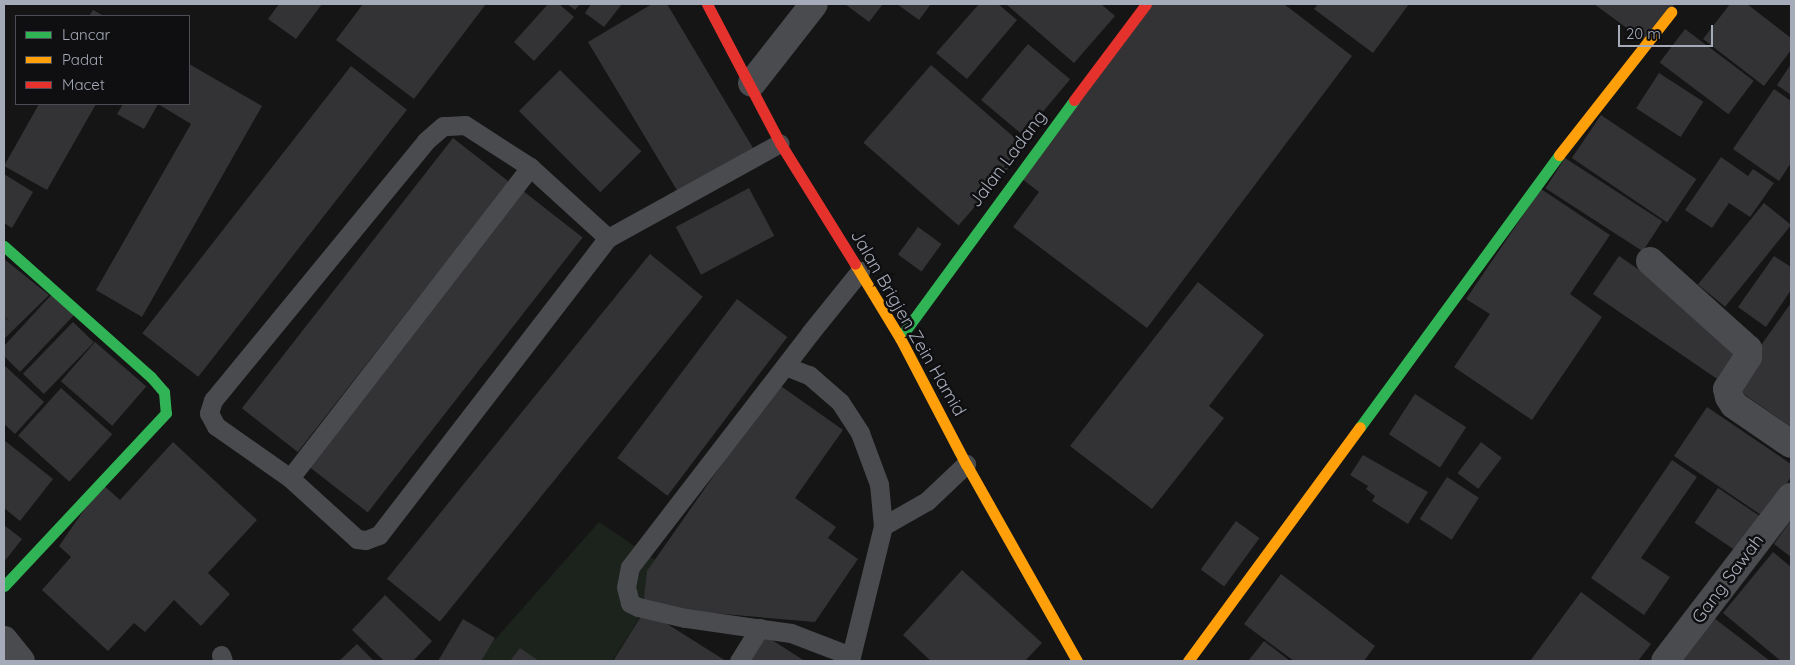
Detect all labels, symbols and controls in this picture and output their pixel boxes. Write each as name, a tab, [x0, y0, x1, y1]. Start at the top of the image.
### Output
legend	[15, 15, 190, 105]
scale bar	[1620, 15, 1715, 47]
text: 20 m	[1626, 24, 1661, 43]
text: Lancar	[62, 25, 110, 44]
text: Padat	[62, 50, 103, 69]
text: Macet	[62, 75, 105, 94]
street label: Jalan Ladang	[965, 106, 1051, 212]
street label: Jalan Brigjen Zein Hamid	[846, 226, 970, 420]
street label: Gang Sawah	[1688, 530, 1768, 628]

